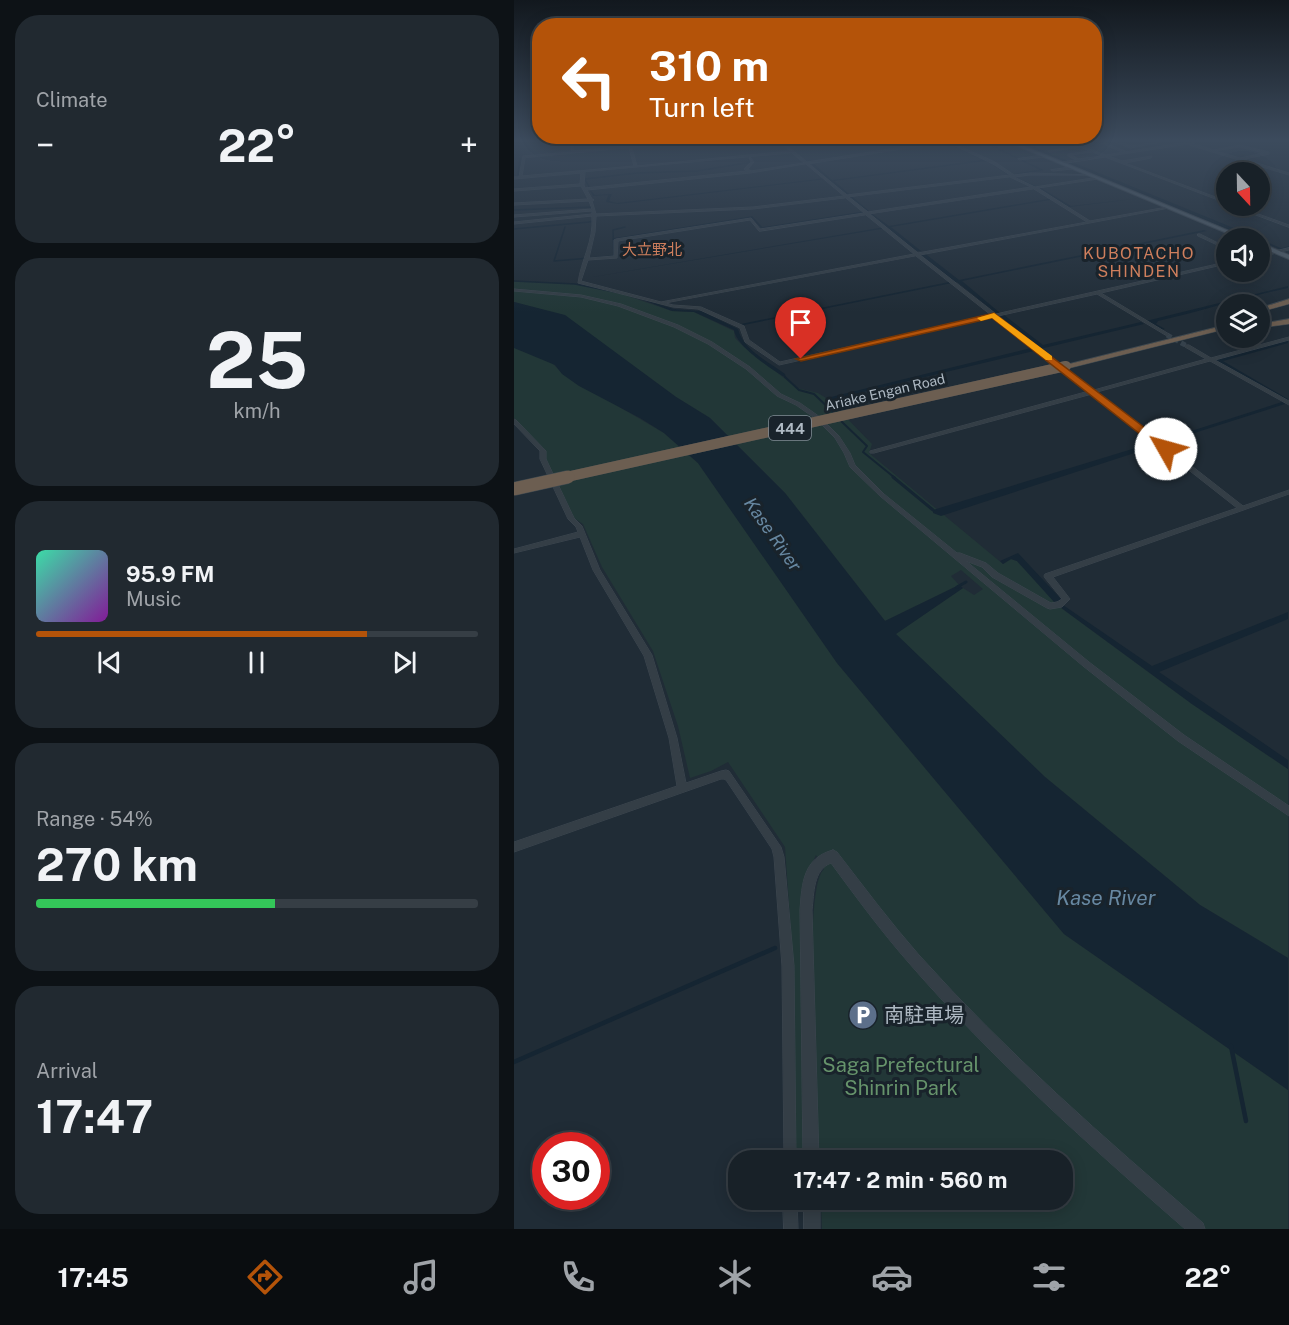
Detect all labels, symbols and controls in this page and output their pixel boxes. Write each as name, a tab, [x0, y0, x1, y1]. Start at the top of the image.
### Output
text: 310 m	[649, 41, 769, 90]
icon: left	[550, 42, 628, 120]
text: Climate	[36, 88, 108, 112]
text: Turn left	[649, 91, 755, 123]
text: 22°	[218, 119, 296, 172]
text: −	[36, 126, 54, 164]
text: +	[460, 126, 478, 164]
north arrow	[1216, 162, 1270, 216]
map controls	[1216, 162, 1270, 348]
button: sound	[1216, 228, 1270, 282]
district label: 大立野北	[622, 241, 682, 258]
district label: KUBOTACHO SHINDEN	[1083, 244, 1195, 281]
button: layers	[1216, 294, 1270, 348]
pin	[775, 297, 826, 359]
icon: arrive	[784, 306, 817, 339]
text: 25	[206, 314, 308, 406]
street label: Ariake Engan Road	[823, 370, 947, 414]
text: km/h	[233, 399, 281, 423]
road number: 444	[769, 416, 811, 440]
position arrow	[1134, 417, 1198, 481]
water label: Kase River	[740, 493, 806, 575]
text: 95.9 FM	[126, 561, 214, 587]
text: Music	[126, 587, 181, 611]
icon: previous	[93, 646, 126, 679]
icon: pause	[240, 646, 273, 679]
icon: next	[388, 646, 421, 679]
text: Range · 54%	[36, 807, 153, 831]
text: 270 km	[36, 838, 198, 891]
water label: Kase River	[1056, 885, 1157, 910]
parking icon: 南駐車場	[847, 999, 879, 1031]
place label: 南駐車場	[884, 1003, 964, 1027]
park label: Saga Prefectural Shinrin Park	[822, 1053, 980, 1100]
text: Arrival	[36, 1059, 98, 1083]
text: 17:47	[36, 1090, 153, 1143]
speed limit sign: 30	[532, 1132, 610, 1210]
text: 17:47 · 2 min · 560 m	[793, 1167, 1008, 1193]
icon: directions	[244, 1256, 286, 1298]
icon: music	[400, 1256, 442, 1298]
icon: phone	[557, 1256, 599, 1298]
icon: climate	[714, 1256, 756, 1298]
icon: car	[871, 1256, 913, 1298]
icon: filters	[1028, 1256, 1070, 1298]
text: 17:45	[57, 1261, 129, 1293]
text: 22°	[1184, 1261, 1232, 1293]

